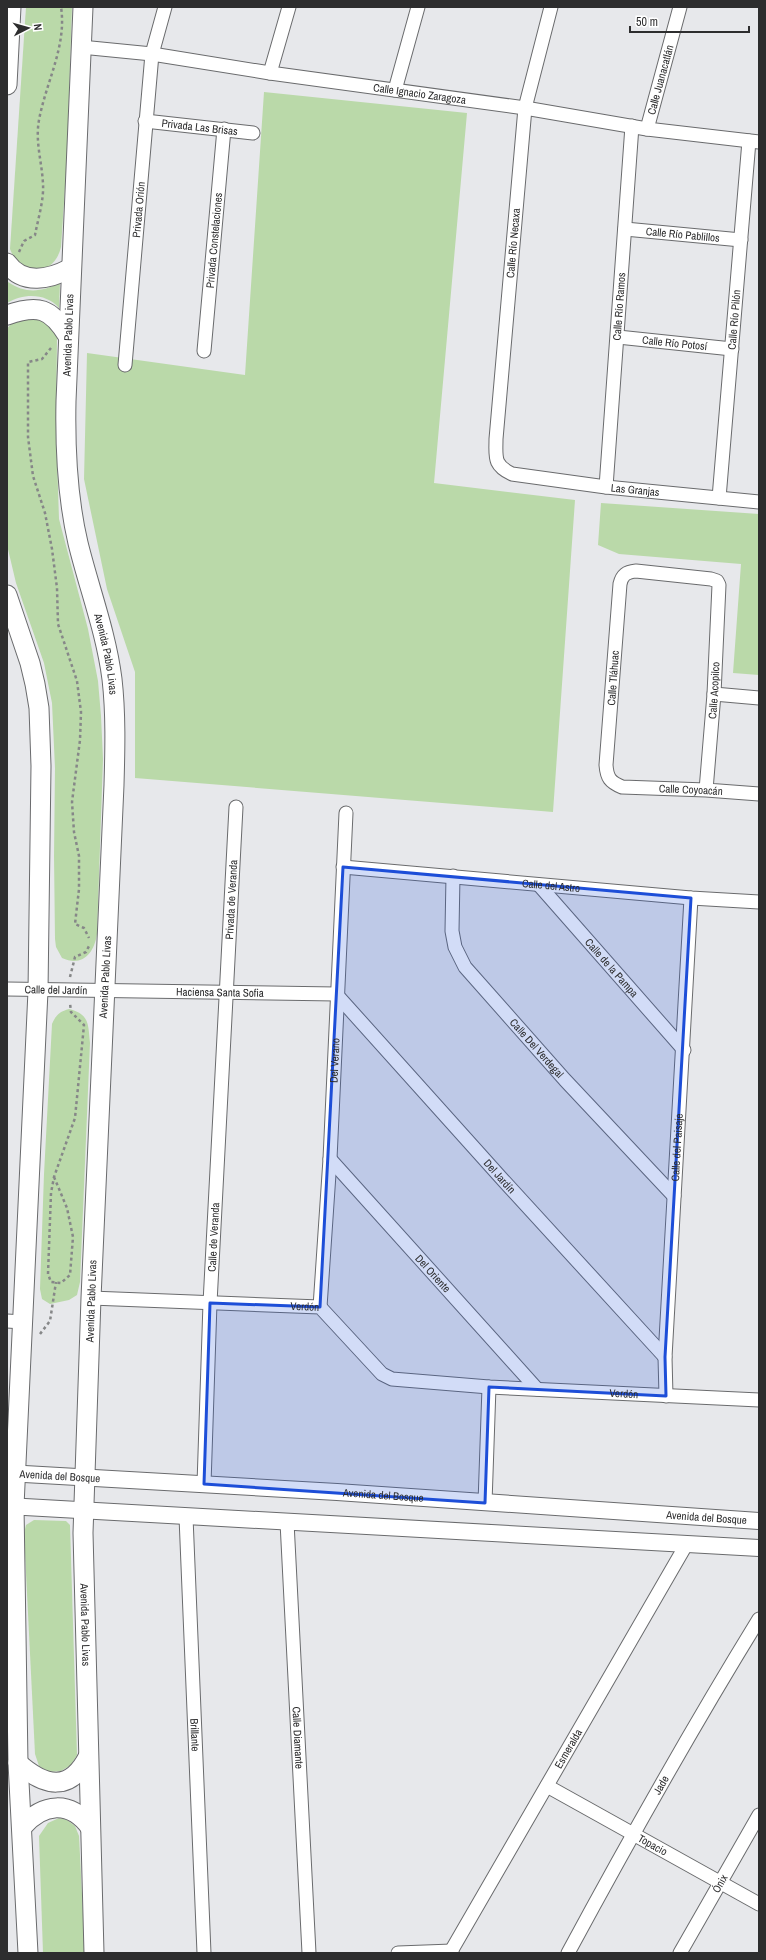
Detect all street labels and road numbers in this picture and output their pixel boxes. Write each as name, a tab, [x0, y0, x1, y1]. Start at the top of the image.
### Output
street label: Calle Juanacatlán	[644, 43, 676, 116]
street label: Calle Ignacio Zaragoza	[372, 80, 467, 107]
street label: Privada Las Brisas	[161, 116, 239, 138]
street label: Privada Orión	[129, 181, 148, 238]
street label: Privada Constelaciones	[203, 192, 225, 289]
street label: Calle Río Necaxa	[503, 207, 523, 279]
street label: Calle Río Pablillos	[645, 224, 721, 245]
street label: Calle Río Ramos	[610, 271, 628, 341]
street label: Calle Río Pilón	[724, 289, 743, 350]
street label: Avenida Pablo Livas	[60, 293, 76, 378]
street label: Calle Río Potosí	[641, 333, 708, 353]
street label: Las Granjas	[610, 481, 661, 499]
street label: Avenida Pablo Livas	[91, 611, 120, 696]
street label: Calle Tláhuac	[604, 650, 622, 706]
street label: Calle Acopilco	[705, 661, 722, 719]
street label: Calle Coyoacán	[659, 781, 723, 798]
street label: Privada de Veranda	[222, 859, 240, 940]
street label: Calle del Astro	[522, 876, 581, 895]
street label: Avenida Pablo Livas	[96, 935, 114, 1020]
street label: Calle de la Pampa	[582, 935, 641, 1000]
street label: Calle del Jardín	[24, 982, 88, 997]
street label: Haciensa Santa Sofia	[176, 985, 264, 1000]
street label: Calle Del Verdegal	[507, 1015, 567, 1081]
street label: Del Verano	[327, 1038, 343, 1083]
street label: Calle del Paisaje	[668, 1113, 686, 1182]
street label: Del Jardín	[481, 1156, 519, 1196]
street label: Calle de Veranda	[205, 1202, 222, 1272]
street label: Del Oriente	[412, 1252, 454, 1295]
street label: Avenida Pablo Livas	[83, 1259, 99, 1344]
street label: Verdón	[290, 1299, 319, 1314]
street label: Verdón	[609, 1386, 639, 1401]
street label: Avenida del Bosque	[18, 1467, 101, 1485]
street label: Avenida del Bosque	[342, 1485, 424, 1505]
street label: Avenida del Bosque	[665, 1508, 747, 1527]
street label: Avenida Pablo Livas	[77, 1582, 93, 1667]
street label: Calle Diamante	[289, 1706, 307, 1769]
street label: Brillante	[187, 1718, 203, 1752]
street label: Esmeralda	[551, 1727, 585, 1771]
street label: Jade	[650, 1773, 672, 1797]
street label: Topacio	[635, 1831, 670, 1859]
street label: Ónix	[709, 1871, 731, 1895]

